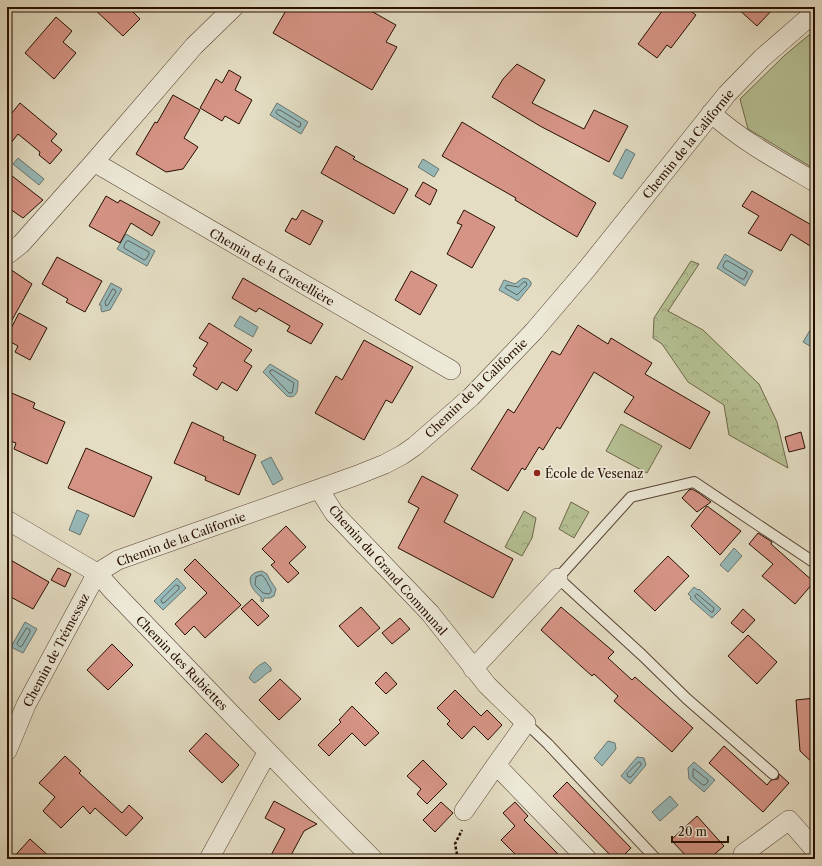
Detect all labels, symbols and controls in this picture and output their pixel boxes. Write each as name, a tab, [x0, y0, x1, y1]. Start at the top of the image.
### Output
street label: Chemin de la Californie	[639, 86, 737, 202]
street label: Chemin de la Carcellière	[207, 225, 337, 309]
street label: Chemin de la Californie	[422, 335, 530, 441]
place label: École de Vesenaz	[545, 465, 643, 481]
marker: École de Vesenaz	[532, 468, 542, 478]
street label: Chemin du Grand Communal	[326, 502, 451, 638]
street label: Chemin de la Californie	[114, 509, 248, 569]
street label: Chemin de Trémessaz	[20, 591, 92, 709]
street label: Chemin des Rubiettes	[133, 613, 231, 713]
scale bar	[672, 818, 728, 844]
text: 20 m	[678, 824, 707, 839]

